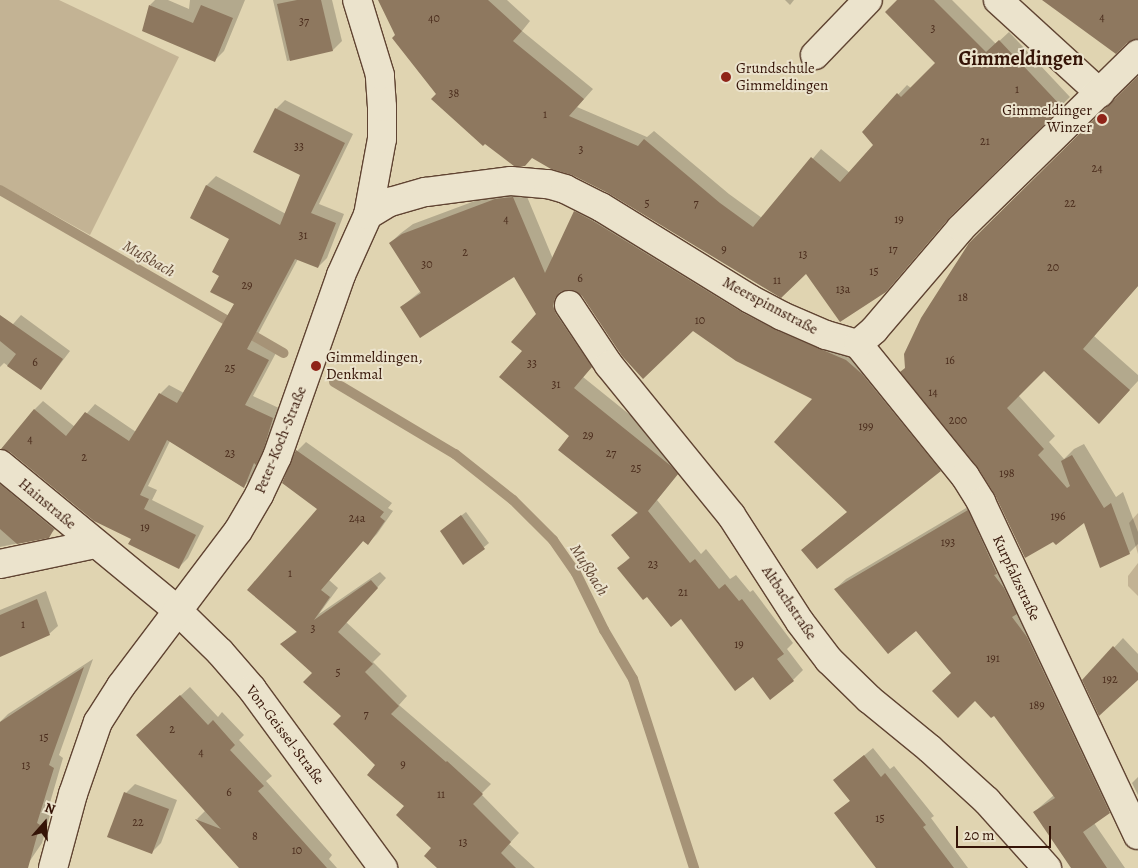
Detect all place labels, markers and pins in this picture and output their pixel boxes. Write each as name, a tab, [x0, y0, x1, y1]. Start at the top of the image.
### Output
place label: Grundschule Gimmeldingen	[736, 59, 828, 94]
marker: Grundschule Gimmeldingen	[720, 71, 732, 83]
place label: Gimmeldinger Winzer	[1002, 101, 1092, 136]
marker: Gimmeldinger Winzer	[1096, 113, 1108, 125]
place label: Gimmeldingen, Denkmal	[326, 348, 423, 383]
marker: Gimmeldingen, Denkmal	[310, 360, 322, 372]

